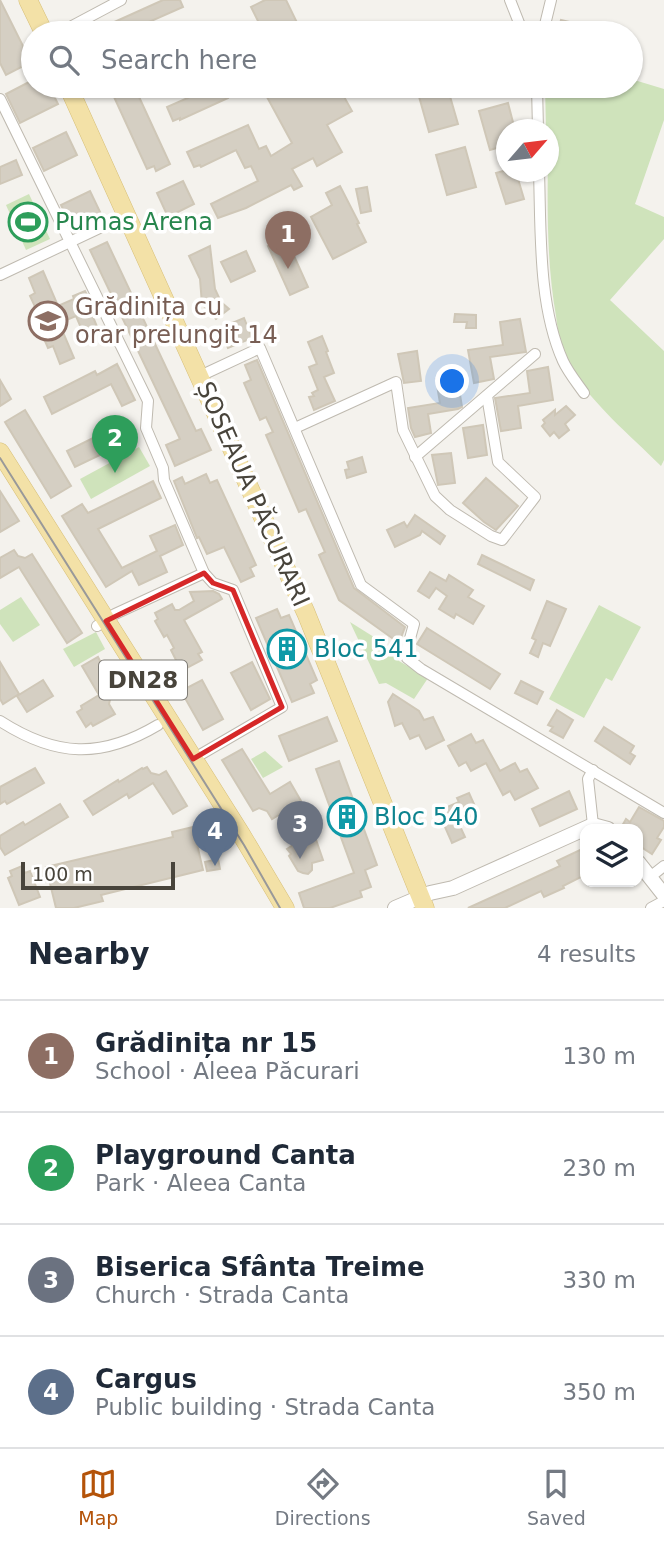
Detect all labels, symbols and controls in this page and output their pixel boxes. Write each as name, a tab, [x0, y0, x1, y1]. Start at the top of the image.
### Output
search box	[21, 21, 643, 98]
icon: search	[45, 41, 83, 79]
text: Search here	[101, 45, 257, 75]
north arrow	[496, 119, 559, 182]
sports icon: Pumas Arena	[7, 201, 49, 243]
place label: Pumas Arena	[55, 208, 213, 236]
pin: 1	[265, 211, 311, 269]
place label: Grădinița cu orar prelungit 14	[75, 293, 278, 349]
school or university icon: Grădinița cu orar prelungit 14	[27, 300, 69, 342]
your location	[435, 364, 469, 398]
street label: ȘOSEAUA PĂCURARI	[191, 376, 317, 611]
pin: 2	[92, 415, 138, 473]
building icon: Bloc 541	[266, 628, 308, 670]
place label: Bloc 541	[314, 635, 418, 663]
road number: DN28	[99, 660, 187, 700]
building icon: Bloc 540	[326, 796, 368, 838]
pin: 3	[277, 801, 323, 859]
place label: Bloc 540	[374, 803, 478, 831]
pin: 4	[192, 808, 238, 866]
map controls	[580, 824, 643, 887]
button: layers	[580, 824, 643, 887]
scale bar	[21, 859, 175, 891]
text: 100 m	[32, 863, 93, 885]
text: Nearby	[28, 936, 150, 971]
text: 4 results	[537, 941, 636, 967]
text: Grădinița nr 15	[95, 1028, 317, 1058]
text: 1	[43, 1043, 59, 1069]
text: 130 m	[562, 1043, 636, 1069]
text: School · Aleea Păcurari	[95, 1058, 360, 1084]
text: Playground Canta	[95, 1140, 356, 1170]
text: 2	[43, 1155, 59, 1181]
text: 230 m	[562, 1155, 636, 1181]
text: Park · Aleea Canta	[95, 1170, 306, 1196]
text: Biserica Sfânta Treime	[95, 1252, 425, 1282]
text: 3	[43, 1267, 59, 1293]
text: 330 m	[562, 1267, 636, 1293]
text: Church · Strada Canta	[95, 1282, 349, 1308]
text: Cargus	[95, 1364, 197, 1394]
text: 4	[43, 1379, 59, 1405]
text: 350 m	[562, 1379, 636, 1405]
text: Public building · Strada Canta	[95, 1394, 435, 1420]
tab: Map	[78, 1465, 118, 1529]
tab: Directions	[275, 1465, 371, 1529]
tab: Saved	[527, 1465, 586, 1529]

